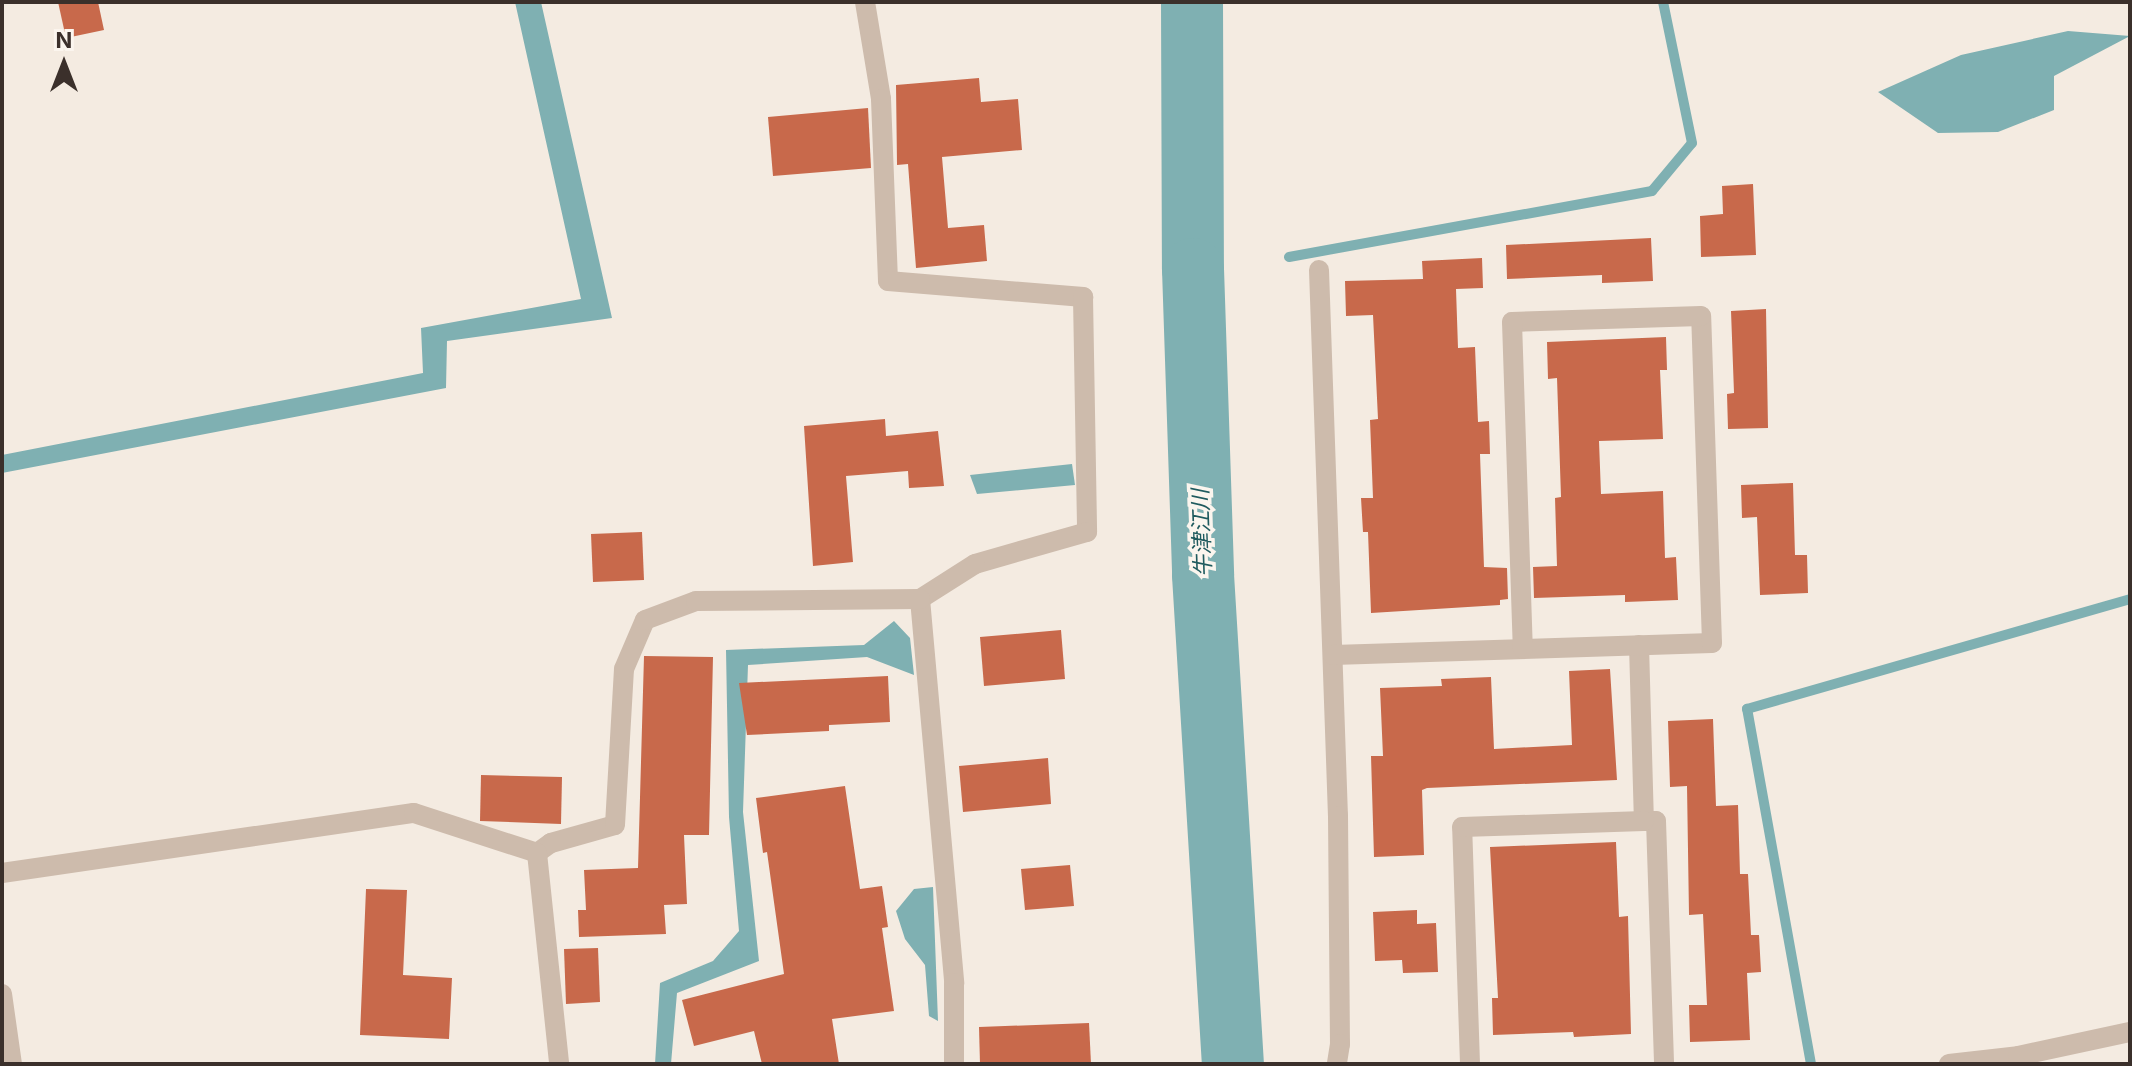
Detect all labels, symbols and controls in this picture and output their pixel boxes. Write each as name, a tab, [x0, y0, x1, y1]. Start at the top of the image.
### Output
north arrow	[24, 24, 104, 104]
text: N	[56, 27, 72, 53]
water label: 牛津江川	[1187, 489, 1217, 577]

